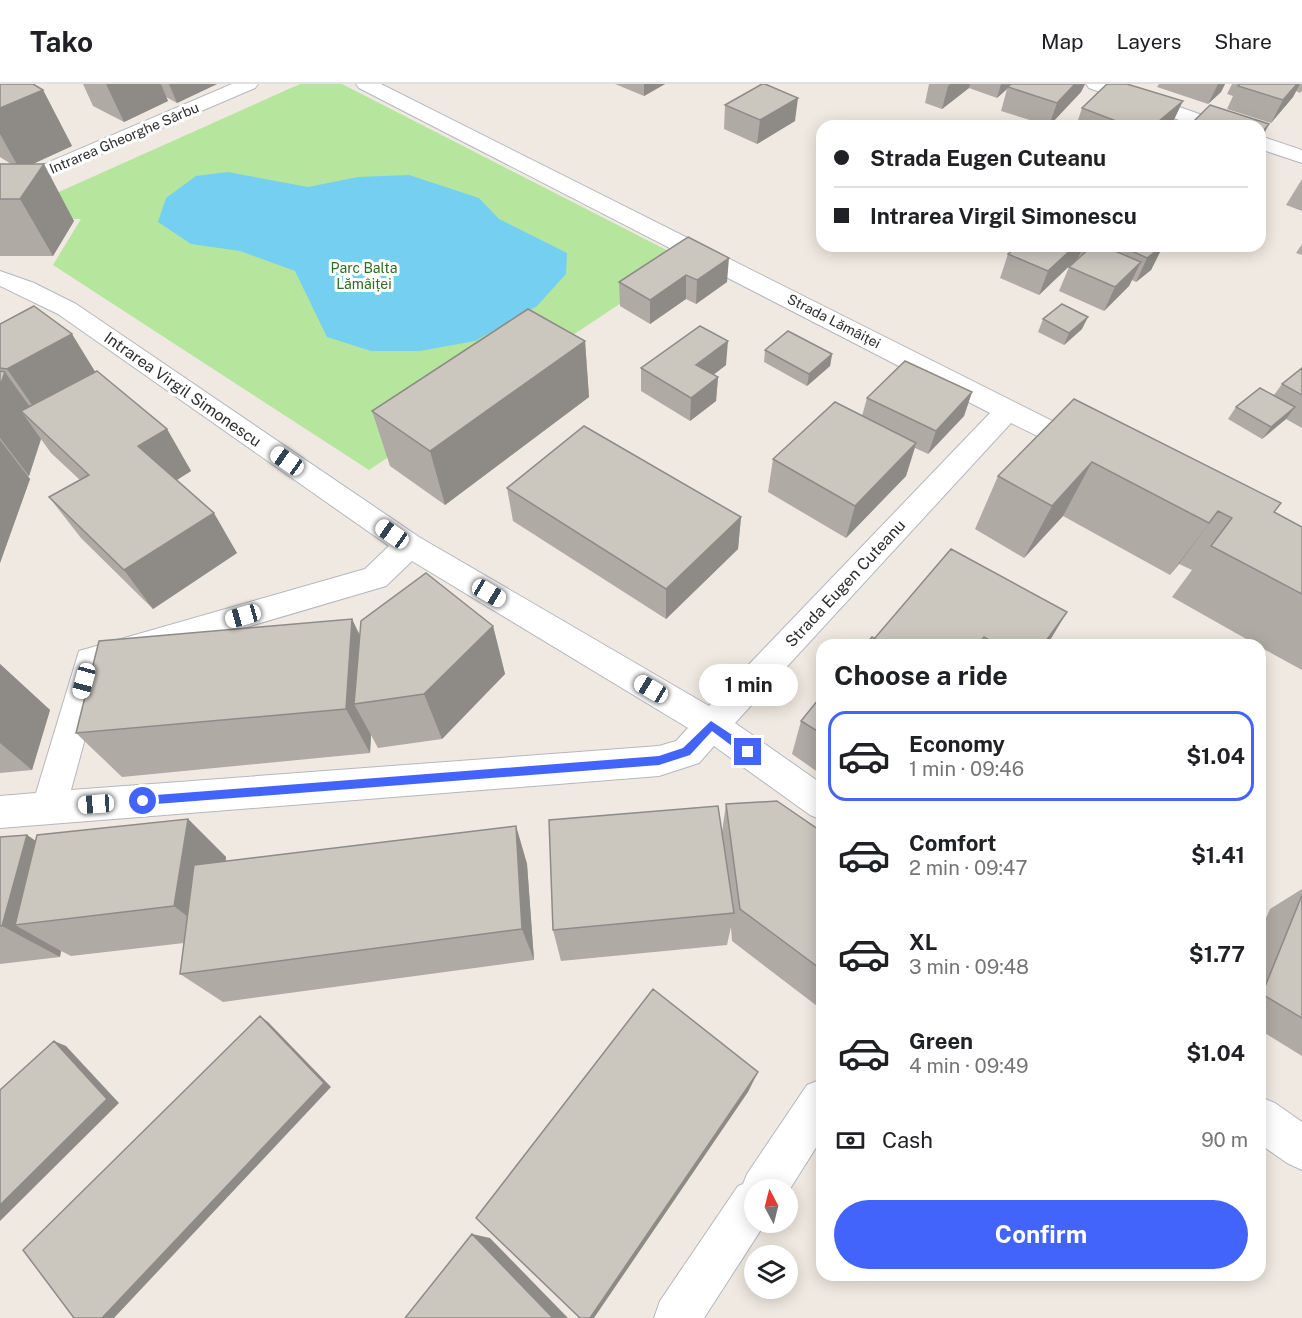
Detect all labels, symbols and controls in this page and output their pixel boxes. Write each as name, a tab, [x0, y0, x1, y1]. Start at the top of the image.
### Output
text: Tako	[30, 25, 93, 58]
text: Map	[1041, 29, 1084, 54]
text: Layers	[1117, 29, 1181, 54]
text: Share	[1214, 29, 1272, 54]
street label: Intrarea Gheorghe Sârbu	[47, 99, 201, 177]
text: Strada Eugen Cuteanu	[870, 145, 1106, 171]
text: Intrarea Virgil Simonescu	[870, 203, 1137, 229]
park label: Parc Balta Lămâiței	[331, 260, 397, 292]
street label: Strada Lămâiței	[785, 291, 883, 351]
street label: Intrarea Virgil Simonescu	[100, 328, 265, 451]
car	[267, 443, 307, 479]
car	[372, 516, 412, 552]
street label: Strada Eugen Cuteanu	[781, 516, 909, 651]
car	[469, 576, 509, 610]
car	[223, 602, 263, 630]
text: Choose a ride	[834, 659, 1008, 691]
car	[71, 661, 97, 701]
callout: 1 min	[698, 665, 798, 707]
car	[631, 672, 671, 706]
text: 1 min	[724, 673, 773, 697]
icon: car	[837, 729, 891, 783]
text: Economy	[909, 731, 1005, 757]
route end	[734, 738, 761, 765]
text: $1.04	[1186, 743, 1245, 769]
text: 1 min · 09:46	[909, 757, 1024, 781]
route start	[129, 787, 156, 814]
car	[77, 794, 115, 814]
icon: car	[837, 828, 891, 882]
text: Comfort	[909, 830, 996, 856]
text: $1.41	[1191, 842, 1245, 868]
text: 2 min · 09:47	[909, 856, 1027, 880]
icon: car	[837, 927, 891, 981]
text: XL	[909, 929, 937, 955]
text: $1.77	[1189, 941, 1245, 967]
text: 3 min · 09:48	[909, 955, 1029, 979]
icon: car	[837, 1026, 891, 1080]
text: Green	[909, 1028, 973, 1054]
text: $1.04	[1186, 1040, 1245, 1066]
text: 4 min · 09:49	[909, 1054, 1029, 1078]
icon: cash	[834, 1124, 867, 1157]
text: Cash	[882, 1127, 933, 1153]
text: 90 m	[1201, 1128, 1248, 1152]
north arrow	[744, 1179, 798, 1233]
map controls	[744, 1179, 798, 1299]
button: Confirm	[834, 1200, 1248, 1269]
button: layers	[744, 1245, 798, 1299]

